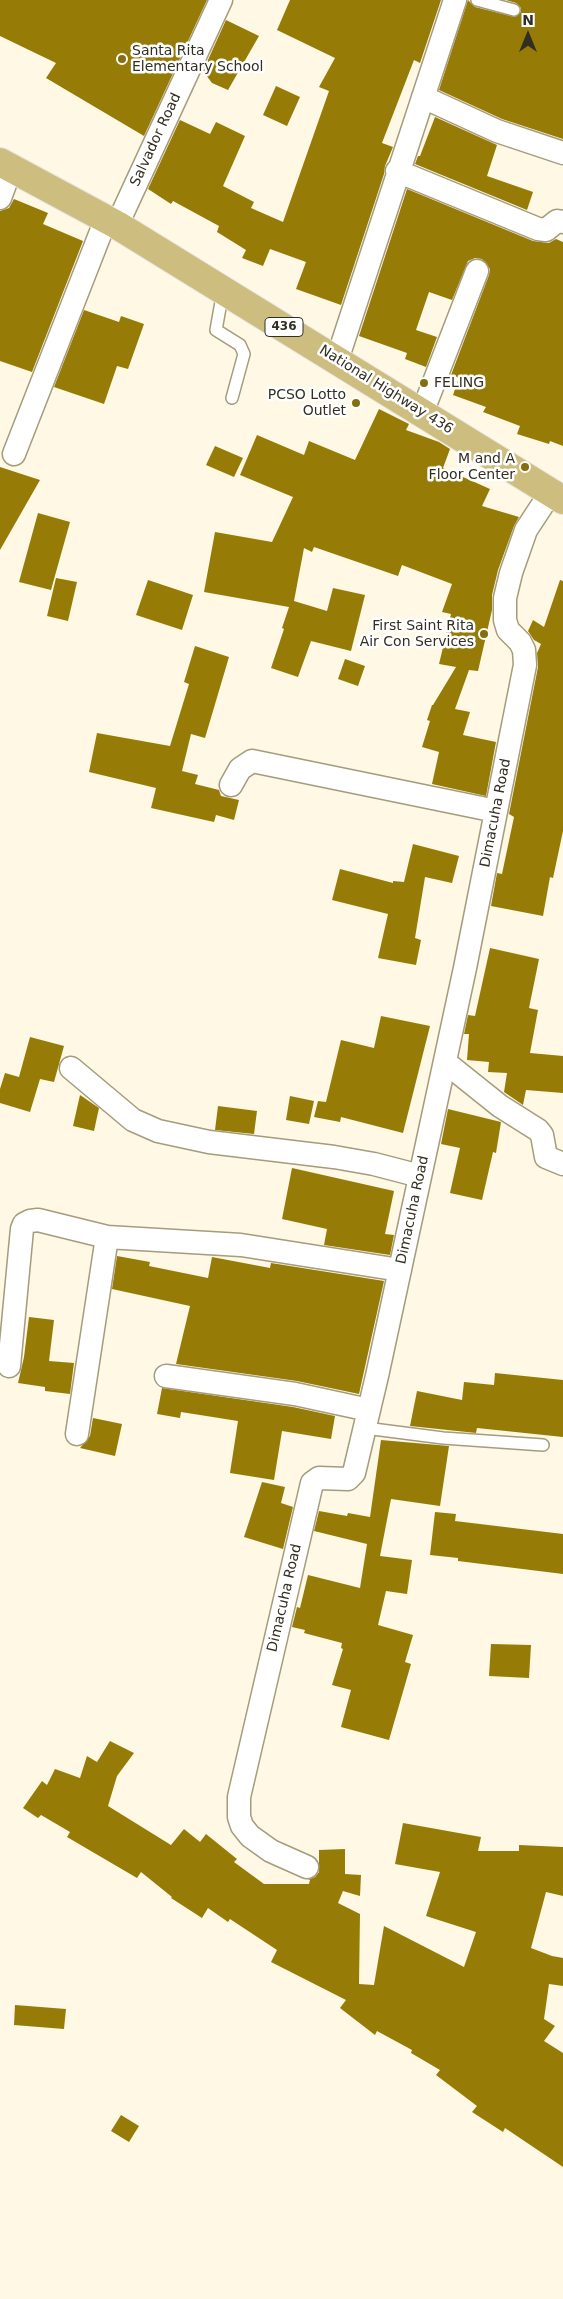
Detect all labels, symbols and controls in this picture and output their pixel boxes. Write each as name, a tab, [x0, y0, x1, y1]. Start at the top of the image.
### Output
north arrow	[503, 10, 553, 60]
text: N	[522, 12, 534, 28]
place label: Santa Rita Elementary School	[132, 43, 264, 75]
marker: Santa Rita Elementary School	[116, 53, 128, 65]
street label: Salvador Road	[127, 91, 185, 189]
road number: 436	[265, 318, 303, 337]
street label: National Highway 436	[316, 342, 456, 438]
place label: FELING	[434, 375, 484, 391]
marker: FELING	[418, 377, 430, 389]
place label: PCSO Lotto Outlet	[268, 387, 346, 420]
marker: PCSO Lotto Outlet	[350, 397, 362, 409]
place label: M and A Floor Center	[429, 451, 515, 484]
marker: M and A Floor Center	[519, 461, 531, 473]
place label: First Saint Rita Air Con Services	[360, 618, 474, 650]
marker: First Saint Rita Air Con Services	[478, 628, 490, 640]
street label: Dimacuha Road	[477, 757, 515, 869]
street label: Dimacuha Road	[393, 1154, 433, 1266]
street label: Dimacuha Road	[264, 1542, 306, 1654]

